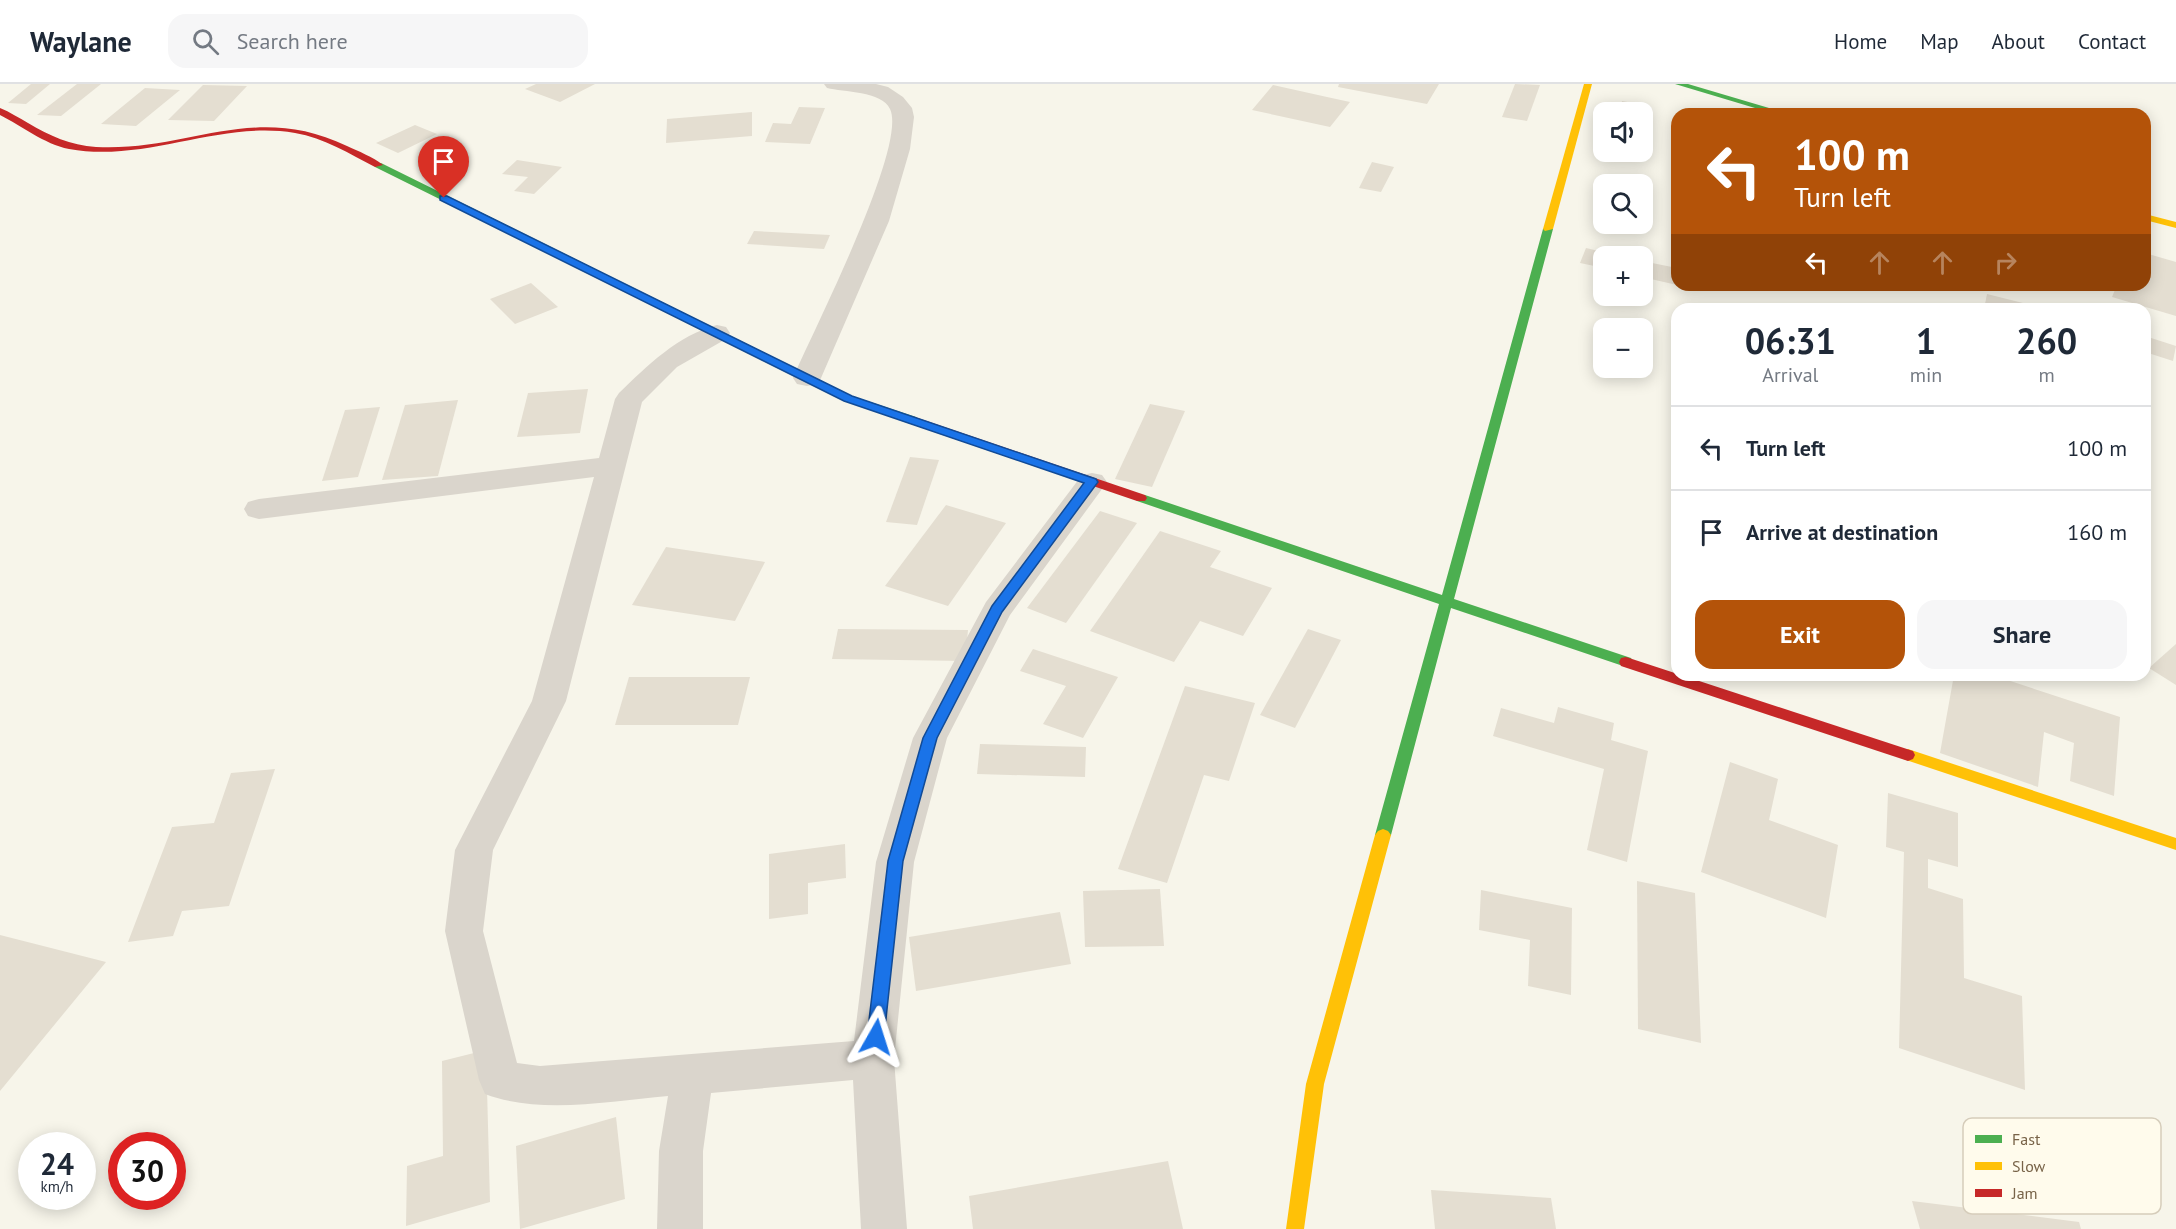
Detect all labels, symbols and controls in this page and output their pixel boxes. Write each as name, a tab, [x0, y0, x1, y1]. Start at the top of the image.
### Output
search box	[168, 14, 588, 68]
text: Waylane	[30, 23, 132, 60]
icon: search	[189, 25, 222, 58]
text: Search here	[237, 27, 348, 55]
text: Home	[1834, 28, 1887, 55]
text: Map	[1920, 28, 1959, 55]
text: About	[1992, 28, 2045, 55]
text: Contact	[2078, 28, 2146, 55]
map controls	[1593, 102, 1653, 378]
button: sound	[1593, 102, 1653, 162]
text: 100 m	[1794, 127, 1910, 182]
icon: left	[1695, 132, 1773, 210]
pin	[418, 136, 469, 198]
icon: arrive	[427, 145, 460, 178]
button: search	[1593, 174, 1653, 234]
text: Turn left	[1794, 180, 1891, 214]
button: +	[1593, 246, 1653, 306]
icon: left	[1800, 246, 1833, 279]
icon: ahead	[1863, 246, 1896, 279]
icon: ahead	[1926, 246, 1959, 279]
icon: right	[1989, 246, 2022, 279]
text: 06:31	[1745, 317, 1836, 364]
text: 1	[1916, 317, 1936, 364]
text: 260	[2016, 317, 2077, 364]
button: −	[1593, 318, 1653, 378]
text: Arrival	[1762, 362, 1818, 388]
text: min	[1910, 362, 1942, 388]
text: m	[2039, 362, 2055, 388]
icon: left	[1695, 432, 1728, 465]
text: Turn left	[1746, 434, 1826, 462]
text: 100 m	[2067, 434, 2127, 462]
icon: arrive	[1695, 516, 1728, 549]
text: Arrive at destination	[1746, 518, 1938, 546]
text: 160 m	[2067, 518, 2127, 546]
button: Exit	[1695, 600, 1905, 669]
button: Share	[1917, 600, 2127, 669]
position arrow	[844, 1005, 908, 1069]
legend	[1963, 1118, 2161, 1214]
text: Fast	[2012, 1129, 2041, 1149]
speed limit sign: 30	[108, 1132, 186, 1210]
text: 24	[40, 1144, 74, 1183]
text: Slow	[2012, 1156, 2046, 1176]
text: km/h	[41, 1177, 73, 1196]
text: Jam	[2011, 1183, 2038, 1203]

